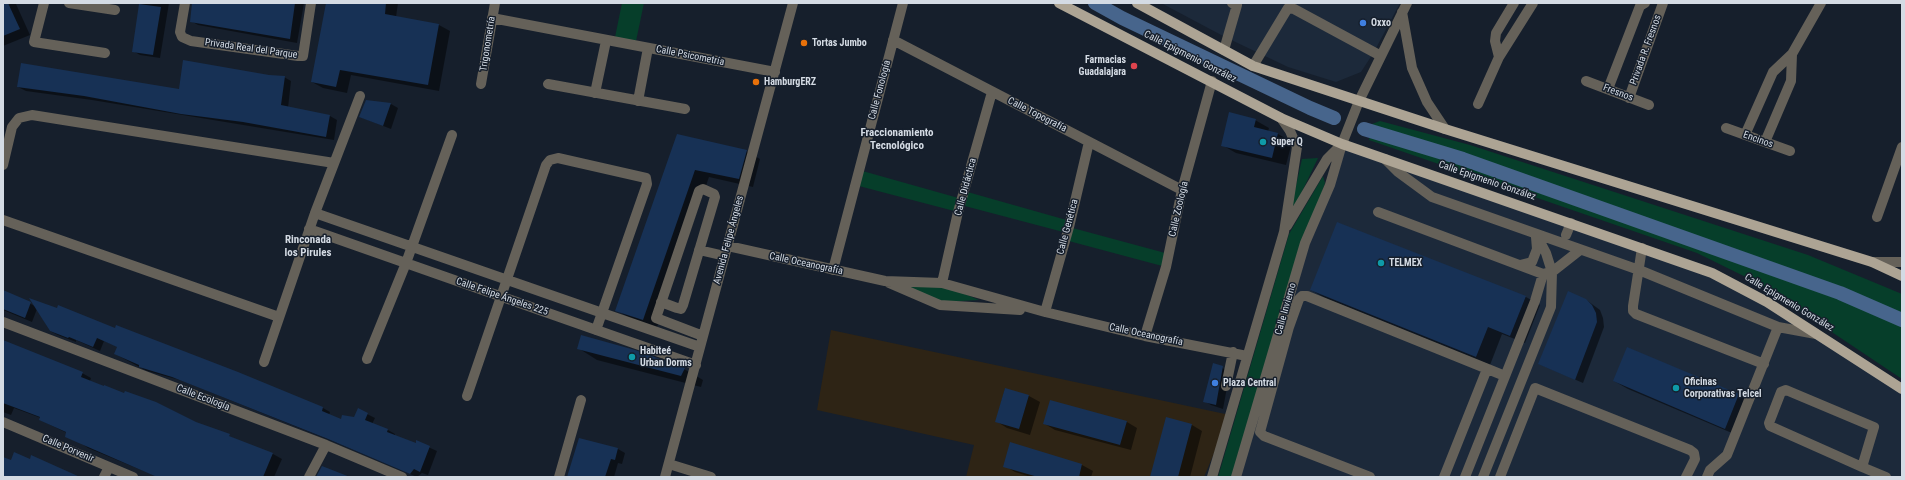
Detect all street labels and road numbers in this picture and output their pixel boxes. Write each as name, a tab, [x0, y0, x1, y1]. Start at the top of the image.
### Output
street label: Privada R. Fresnos	[1628, 13, 1664, 87]
street label: Trigonometría	[478, 16, 498, 72]
street label: Calle Epigmenio González	[1142, 28, 1238, 86]
street label: Privada Real del Parque	[204, 37, 298, 61]
street label: Calle Psicometría	[655, 43, 725, 69]
street label: Calle Fonología	[866, 59, 894, 121]
street label: Fresnos	[1601, 82, 1635, 104]
street label: Calle Topografía	[1005, 95, 1069, 135]
street label: Encinos	[1741, 129, 1775, 151]
street label: Calle Didáctica	[953, 157, 979, 217]
street label: Calle Epigmenio González	[1437, 159, 1537, 203]
street label: Calle Zoología	[1167, 180, 1191, 238]
street label: Avenida Felipe Ángeles	[711, 194, 747, 286]
street label: Calle Genética	[1055, 198, 1081, 256]
street label: Calle Oceanografía	[768, 250, 844, 278]
street label: Calle Epigmenio González	[1742, 272, 1836, 334]
street label: Calle Felipe Ángeles 225	[454, 276, 550, 318]
street label: Calle Invierno	[1273, 282, 1299, 336]
street label: Calle Oceanografía	[1108, 321, 1184, 349]
street label: Calle Ecología	[175, 382, 231, 414]
street label: Calle Porvenir	[40, 433, 96, 465]

